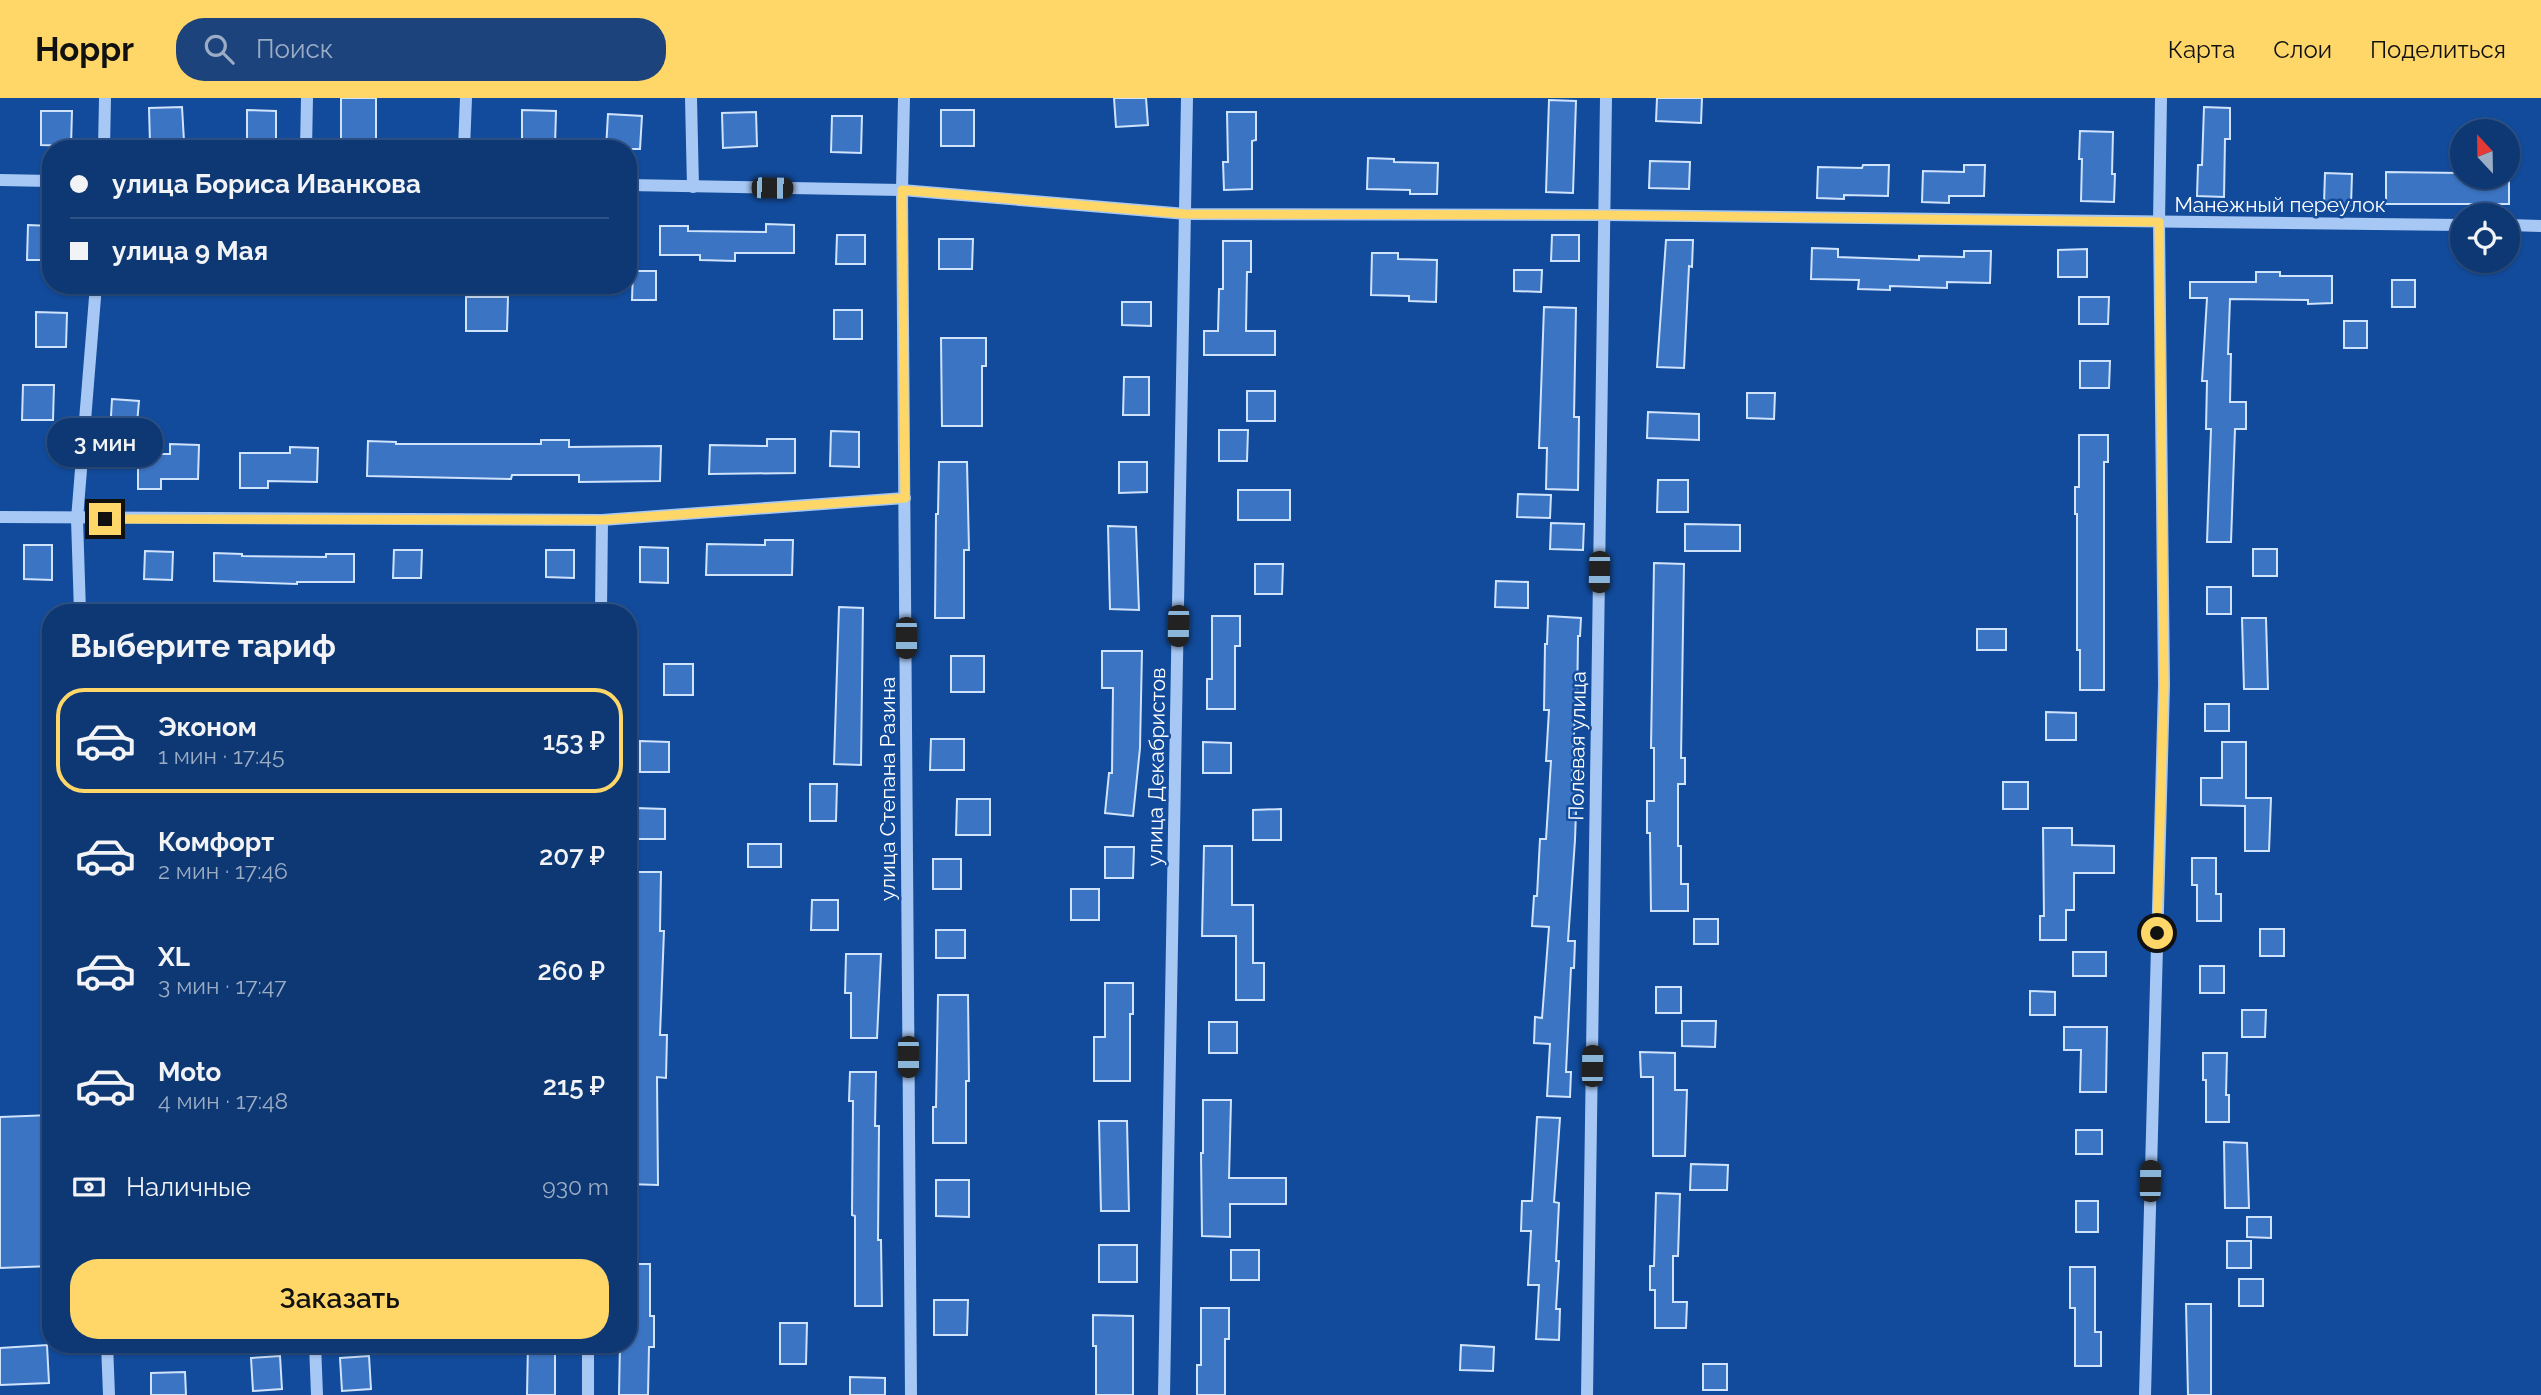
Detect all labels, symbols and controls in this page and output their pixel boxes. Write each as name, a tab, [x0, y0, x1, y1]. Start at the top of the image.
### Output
search box	[176, 18, 666, 81]
text: Hoppr	[35, 30, 134, 69]
icon: search	[200, 30, 238, 68]
text: Поиск	[256, 34, 333, 64]
text: Карта	[2168, 35, 2235, 64]
text: Слои	[2273, 35, 2332, 64]
text: Поделиться	[2370, 35, 2506, 64]
north arrow	[2450, 119, 2520, 189]
map controls	[2450, 119, 2520, 273]
text: улица Бориса Иванкова	[112, 169, 421, 199]
car	[751, 177, 794, 199]
street label: Манежный переулок	[2174, 192, 2386, 217]
button: locate	[2450, 203, 2520, 273]
text: улица 9 Мая	[112, 236, 268, 266]
callout: 3 мин	[47, 418, 163, 466]
text: 3 мин	[74, 429, 136, 456]
route end	[89, 503, 121, 535]
car	[1589, 551, 1610, 593]
car	[1168, 605, 1189, 647]
car	[896, 617, 917, 659]
text: Выберите тариф	[70, 627, 336, 664]
street label: улица Декабристов	[1142, 667, 1170, 867]
street label: Полевая улица	[1563, 671, 1591, 821]
street label: улица Степана Разина	[875, 677, 900, 901]
icon: car	[74, 709, 137, 772]
text: Эконом	[158, 712, 257, 742]
text: 153 ₽	[543, 726, 605, 756]
text: 1 мин · 17:45	[158, 742, 284, 769]
icon: car	[74, 824, 137, 887]
text: Комфорт	[158, 827, 274, 857]
text: 207 ₽	[539, 841, 605, 871]
text: 2 мин · 17:46	[158, 857, 288, 884]
route start	[2141, 917, 2173, 949]
icon: car	[74, 939, 137, 1002]
text: XL	[158, 942, 190, 972]
text: 260 ₽	[538, 956, 605, 986]
text: 3 мин · 17:47	[158, 972, 287, 999]
car	[898, 1036, 919, 1078]
car	[1582, 1045, 1603, 1087]
icon: car	[74, 1054, 137, 1117]
text: Moto	[158, 1057, 221, 1087]
text: 215 ₽	[543, 1071, 605, 1101]
text: 4 мин · 17:48	[158, 1087, 288, 1114]
car	[2140, 1160, 2161, 1202]
icon: cash	[70, 1168, 108, 1206]
text: Наличные	[126, 1172, 251, 1202]
text: 930 m	[542, 1173, 609, 1200]
button: Заказать	[70, 1259, 609, 1339]

